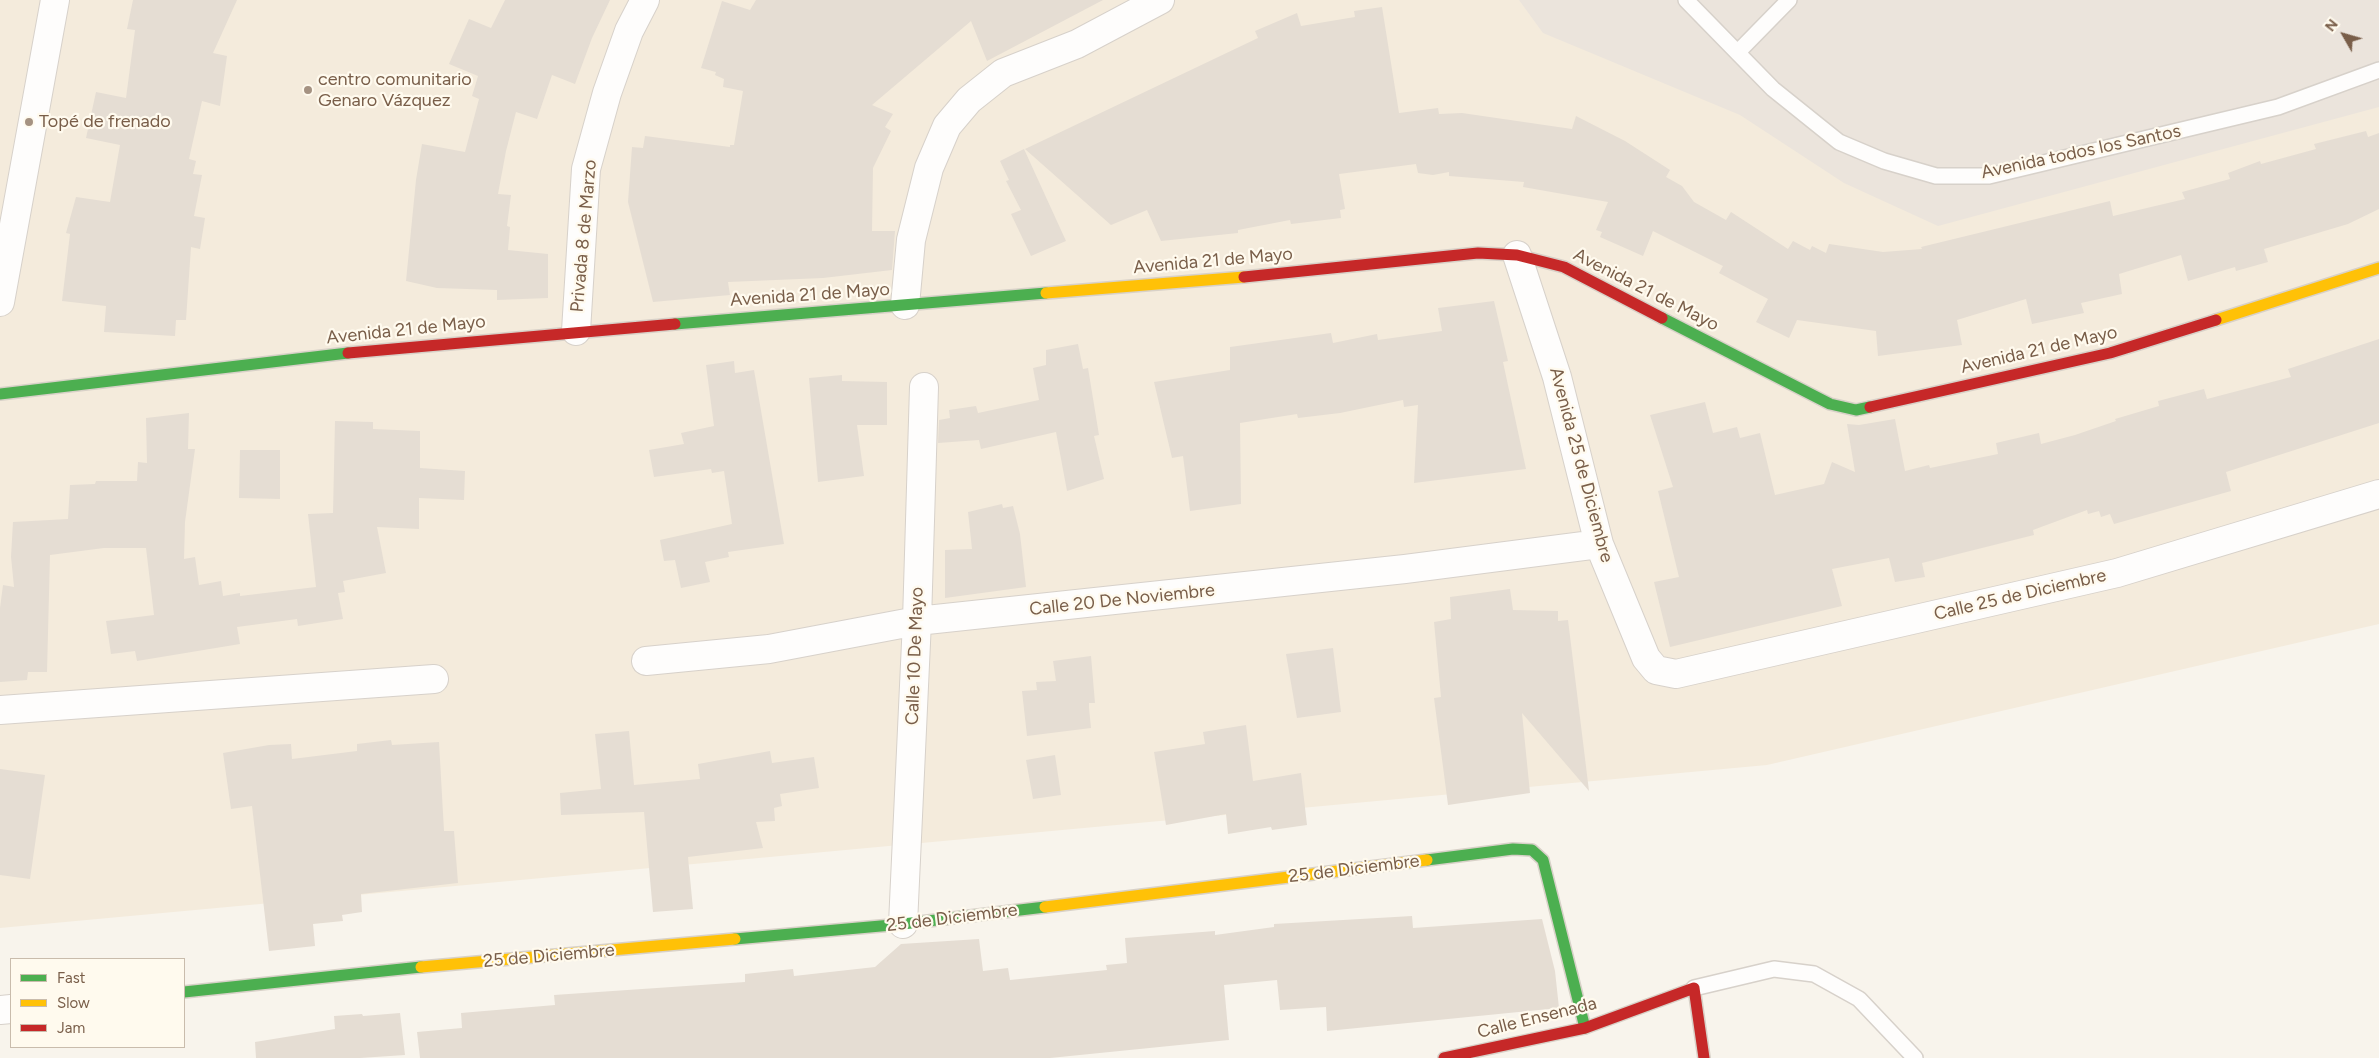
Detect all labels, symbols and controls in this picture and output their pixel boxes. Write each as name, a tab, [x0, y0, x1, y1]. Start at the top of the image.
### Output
north arrow	[2319, 10, 2369, 60]
text: N	[2322, 16, 2342, 35]
place label: centro comunitario Genaro Vázquez	[318, 69, 472, 112]
marker: centro comunitario Genaro Vázquez	[302, 84, 314, 96]
place label: Topé de frenado	[39, 111, 171, 133]
marker: Topé de frenado	[23, 116, 35, 128]
street label: Avenida todos los Santos	[1979, 120, 2183, 184]
street label: Privada 8 de Marzo	[567, 159, 601, 313]
street label: Avenida 21 de Mayo	[1132, 243, 1294, 279]
street label: Avenida 21 de Mayo	[1570, 244, 1722, 336]
street label: Avenida 21 de Mayo	[729, 279, 891, 311]
street label: Avenida 21 de Mayo	[325, 311, 487, 349]
street label: Avenida 21 de Mayo	[1959, 321, 2119, 379]
street label: Avenida 25 de Diciembre	[1545, 365, 1617, 565]
street label: Calle 25 de Diciembre	[1932, 565, 2108, 625]
street label: Calle 20 De Noviembre	[1028, 580, 1216, 620]
street label: Calle 10 De Mayo	[902, 586, 928, 726]
street label: 25 de Diciembre	[1287, 850, 1421, 888]
street label: 25 de Diciembre	[885, 899, 1019, 937]
street label: 25 de Diciembre	[482, 939, 616, 973]
legend	[10, 958, 185, 1048]
text: Fast	[57, 969, 85, 987]
street label: Calle Ensenada	[1475, 993, 1599, 1043]
text: Slow	[57, 994, 90, 1012]
text: Jam	[57, 1019, 85, 1037]

